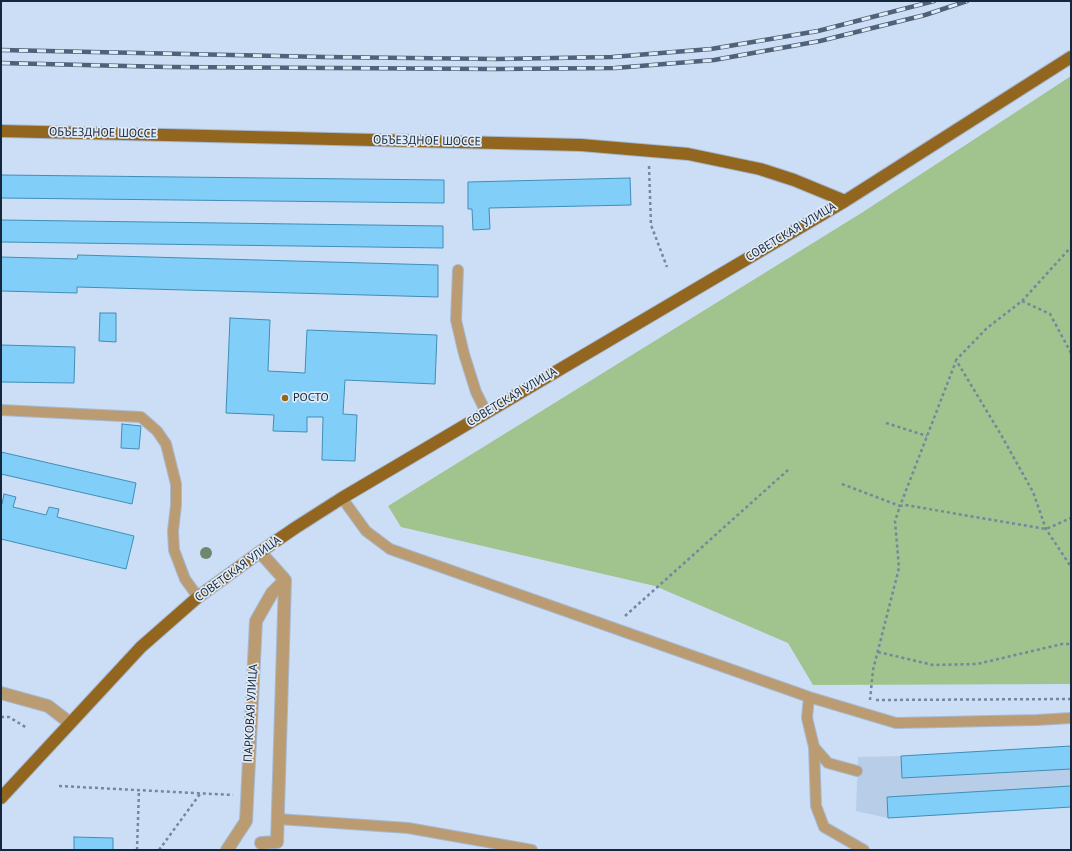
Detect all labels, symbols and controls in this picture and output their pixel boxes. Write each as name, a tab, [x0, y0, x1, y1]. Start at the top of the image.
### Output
street label: ОБЪЕЗДНОЕ ШОССЕ	[49, 125, 157, 141]
street label: ОБЪЕЗДНОЕ ШОССЕ	[373, 133, 481, 149]
street label: СОВЕТСКАЯ УЛИЦА	[743, 199, 839, 265]
street label: СОВЕТСКАЯ УЛИЦА	[464, 364, 560, 430]
place label: РОСТО	[293, 391, 329, 405]
marker: РОСТО	[280, 393, 290, 403]
street label: СОВЕТСКАЯ УЛИЦА	[192, 533, 284, 605]
street label: ПАРКОВАЯ УЛИЦА	[241, 664, 261, 762]

